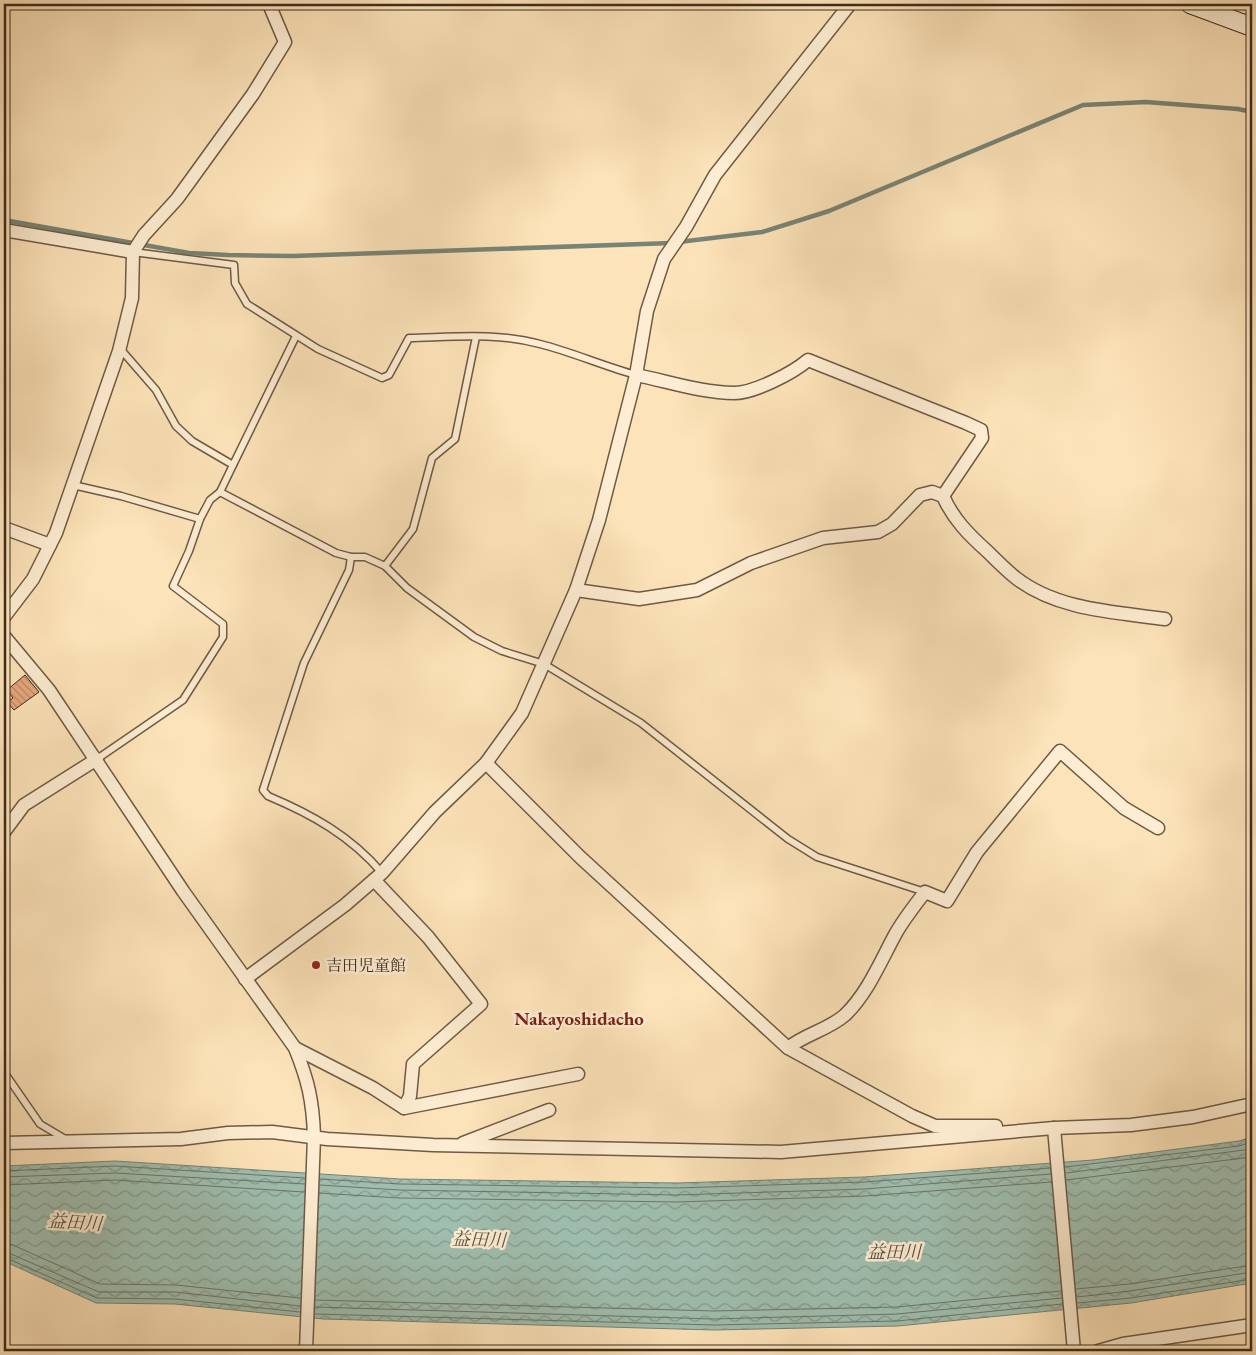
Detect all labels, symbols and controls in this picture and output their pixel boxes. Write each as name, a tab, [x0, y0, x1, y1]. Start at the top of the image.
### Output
place label: 吉田児童館	[326, 955, 406, 976]
marker: 吉田児童館	[310, 959, 322, 971]
district label: Nakayoshidacho	[514, 1006, 644, 1031]
water label: 益田川	[47, 1209, 105, 1235]
water label: 益田川	[452, 1227, 508, 1252]
water label: 益田川	[867, 1240, 923, 1263]

